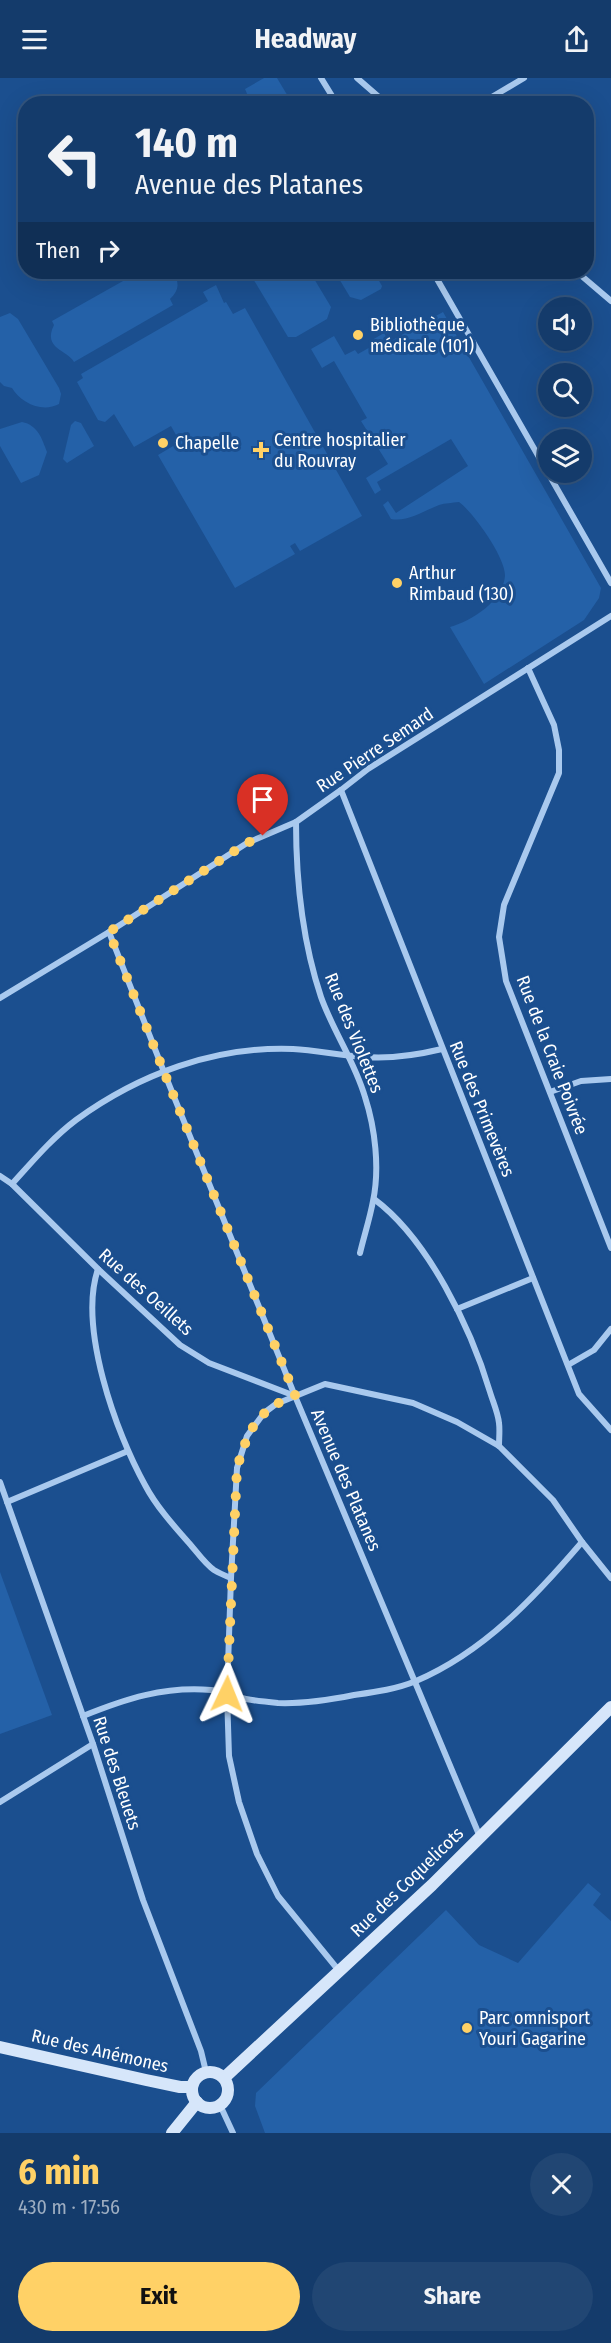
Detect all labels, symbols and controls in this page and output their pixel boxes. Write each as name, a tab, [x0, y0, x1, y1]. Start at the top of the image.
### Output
icon: menu	[18, 23, 51, 56]
text: Headway	[255, 23, 356, 55]
icon: share	[560, 23, 593, 56]
text: 140 m	[135, 118, 238, 168]
icon: left	[36, 120, 114, 198]
text: Avenue des Platanes	[135, 169, 363, 201]
icon: right	[92, 234, 125, 267]
text: Then	[36, 237, 80, 264]
map controls	[538, 297, 592, 483]
button: sound	[538, 297, 592, 351]
place label: Bibliothèque médicale (101)	[370, 314, 474, 357]
marker: Bibliothèque médicale (101)	[351, 328, 365, 342]
button: search	[538, 363, 592, 417]
place label: Centre hospitalier du Rouvray	[274, 429, 406, 472]
button: layers	[538, 429, 592, 483]
place label: Chapelle	[175, 432, 239, 454]
marker: Chapelle	[156, 436, 170, 450]
marker: Centre hospitalier du Rouvray	[252, 441, 270, 459]
place label: Arthur Rimbaud (130)	[409, 562, 514, 605]
marker: Arthur Rimbaud (130)	[390, 576, 404, 590]
street label: Rue Pierre Semard	[312, 703, 438, 797]
pin	[237, 774, 288, 836]
icon: arrive	[246, 783, 279, 816]
street label: Rue des Violettes	[320, 970, 388, 1097]
street label: Rue de la Craie Poivrée	[512, 972, 592, 1138]
street label: Rue des Primevères	[445, 1038, 519, 1180]
street label: Rue des Oeillets	[94, 1244, 198, 1340]
street label: Avenue des Platanes	[306, 1406, 386, 1555]
position arrow	[195, 1662, 259, 1726]
street label: Rue des Bleuets	[88, 1713, 146, 1833]
street label: Rue des Coquelicots	[346, 1822, 468, 1942]
place label: Parc omnisport Youri Gagarine	[479, 2007, 590, 2050]
marker: Parc omnisport Youri Gagarine	[460, 2021, 474, 2035]
street label: Rue des Anémones	[29, 2025, 171, 2078]
text: 6 min	[18, 2150, 100, 2194]
button: close	[530, 2153, 593, 2216]
text: 430 m · 17:56	[18, 2195, 120, 2219]
button: Exit	[18, 2262, 300, 2331]
button: Share	[312, 2262, 593, 2331]

